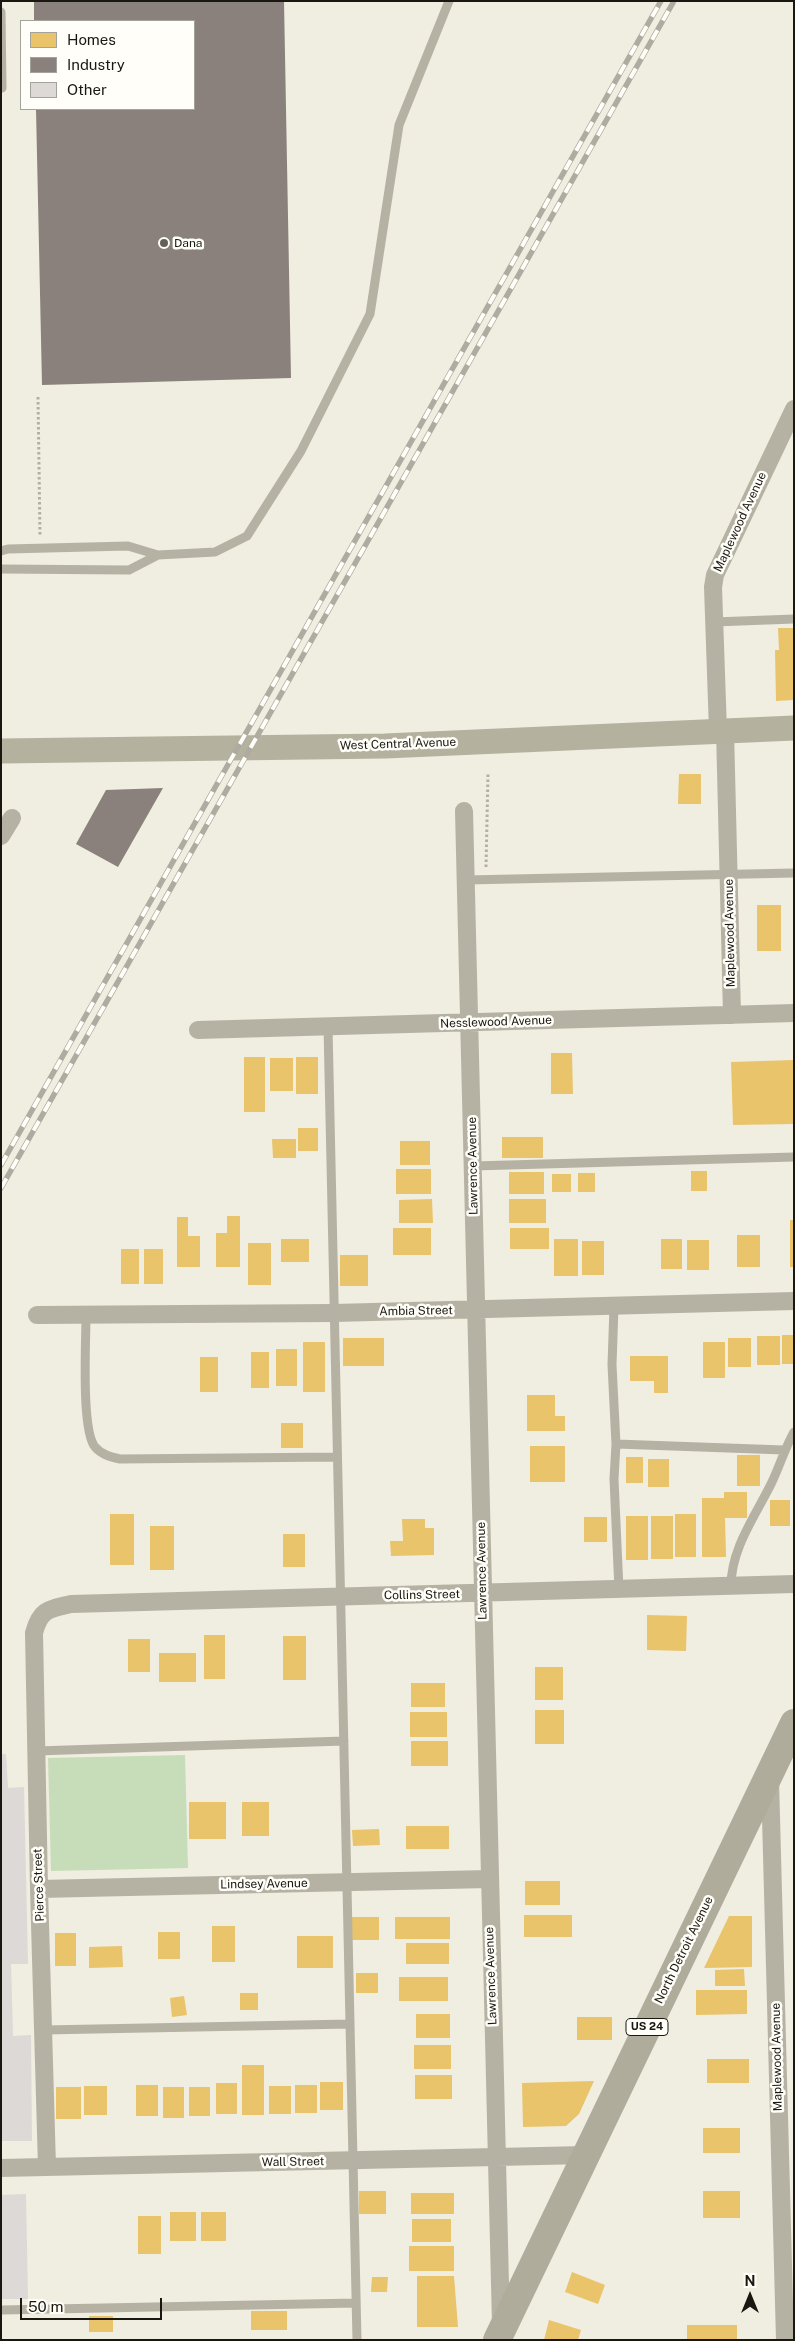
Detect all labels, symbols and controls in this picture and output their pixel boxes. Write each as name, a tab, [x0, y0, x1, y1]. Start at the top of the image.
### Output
legend	[20, 20, 195, 110]
text: Homes	[67, 31, 116, 48]
text: Industry	[67, 56, 125, 73]
text: Other	[67, 81, 107, 98]
place label: Dana	[174, 236, 202, 250]
marker: Dana	[158, 237, 170, 249]
street label: Maplewood Avenue	[711, 470, 769, 574]
street label: West Central Avenue	[340, 735, 456, 753]
street label: Maplewood Avenue	[722, 879, 738, 987]
street label: Nesslewood Avenue	[440, 1013, 552, 1031]
street label: Lawrence Avenue	[465, 1117, 481, 1215]
street label: Ambia Street	[379, 1303, 453, 1319]
street label: Lawrence Avenue	[474, 1522, 490, 1620]
street label: Collins Street	[384, 1587, 460, 1603]
street label: Pierce Street	[31, 1848, 47, 1922]
street label: Lindsey Avenue	[220, 1876, 308, 1892]
street label: North Detroit Avenue	[652, 1894, 716, 2006]
street label: Lawrence Avenue	[482, 1927, 500, 2025]
street label: Maplewood Avenue	[769, 2003, 785, 2111]
road number: US 24	[626, 2018, 668, 2035]
street label: Wall Street	[262, 2154, 324, 2170]
north arrow	[725, 2271, 775, 2321]
text: N	[745, 2273, 755, 2289]
scale bar	[22, 2288, 165, 2320]
text: 50 m	[28, 2298, 63, 2315]

